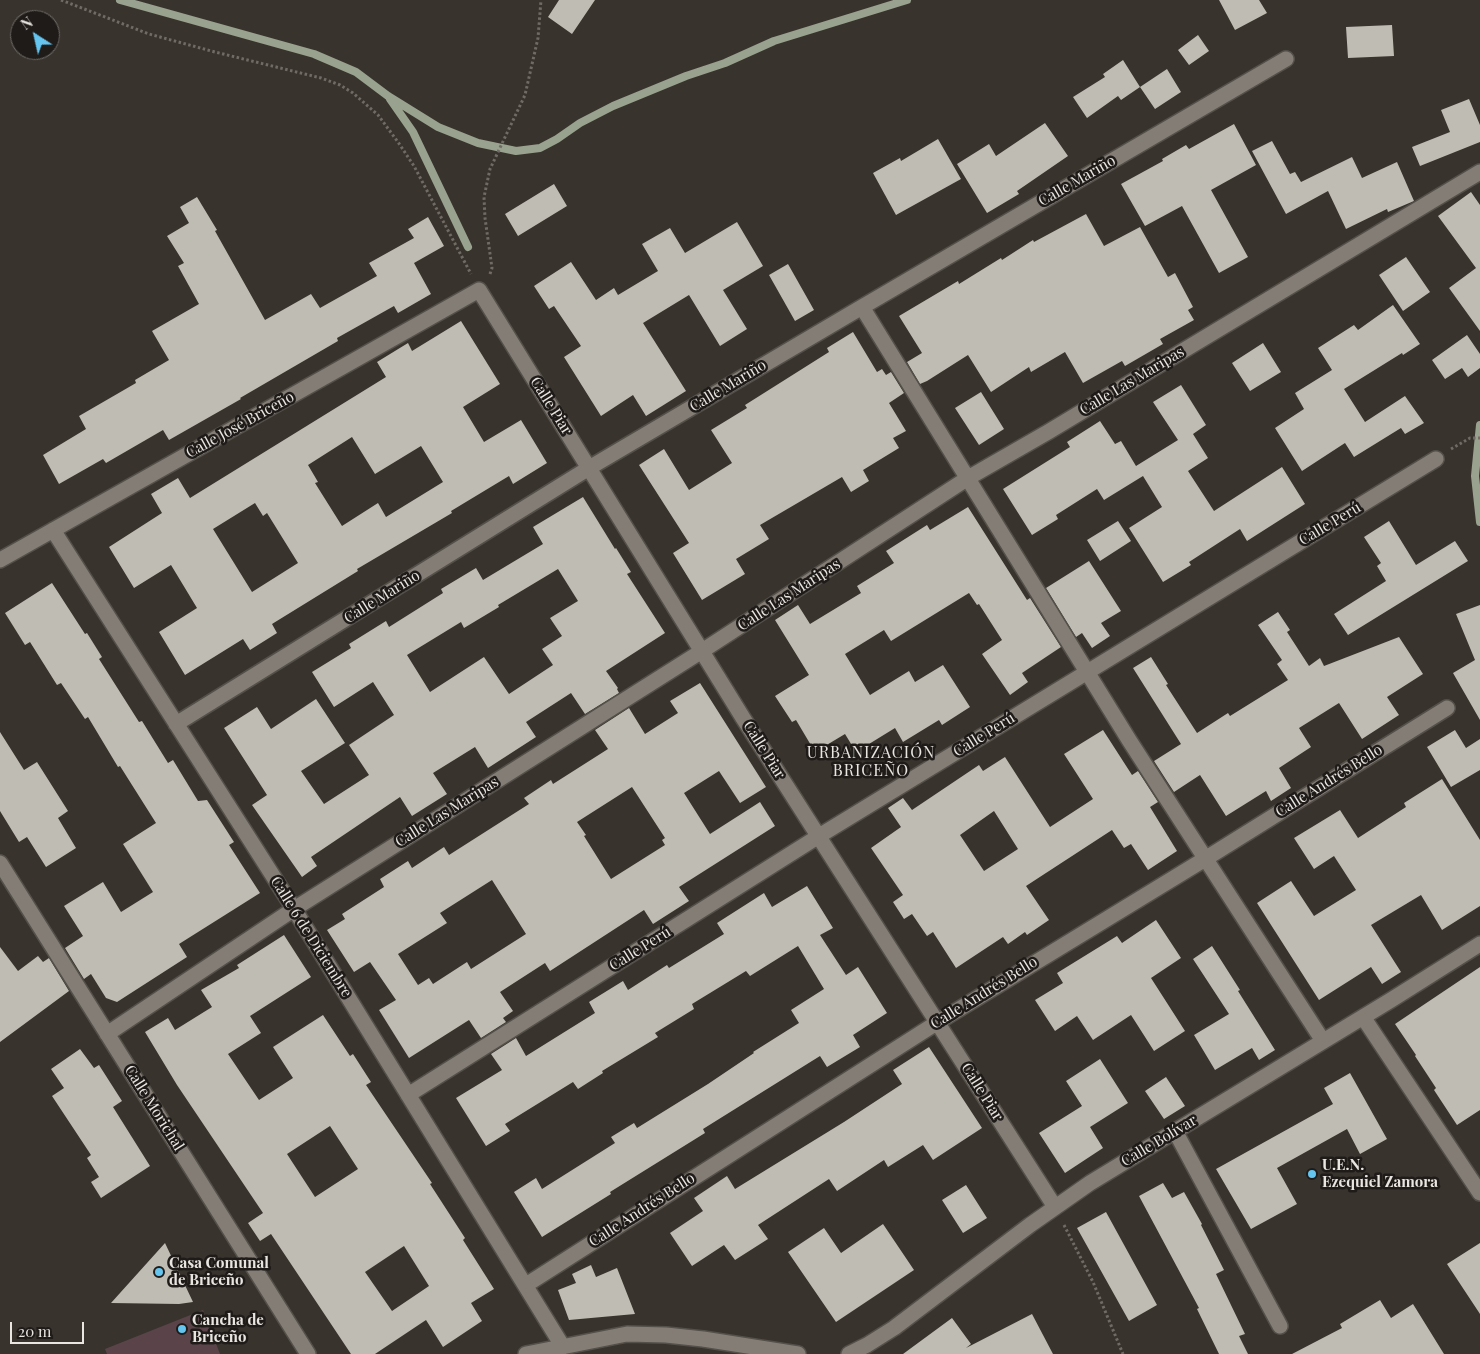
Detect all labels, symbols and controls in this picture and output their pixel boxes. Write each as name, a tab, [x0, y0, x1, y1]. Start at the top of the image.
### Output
north arrow	[10, 10, 60, 60]
text: N	[17, 12, 36, 34]
street label: Calle Mariño	[1035, 152, 1119, 210]
street label: Calle Las Maripas	[1076, 343, 1188, 419]
street label: Calle Mariño	[686, 356, 770, 416]
street label: Calle Piar	[526, 374, 576, 438]
street label: Calle José Briceño	[183, 388, 297, 462]
street label: Calle Perú	[1296, 498, 1364, 550]
street label: Calle Las Maripas	[734, 555, 844, 635]
street label: Calle Mariño	[341, 567, 423, 627]
street label: Calle Perú	[950, 709, 1018, 761]
street label: Calle Piar	[739, 718, 789, 782]
street label: Calle Andrés Bello	[1272, 741, 1386, 821]
district label: URBANIZACIÓN BRICEÑO	[805, 743, 937, 781]
street label: Calle Las Maripas	[392, 773, 502, 851]
street label: Calle 6 de Diciembre	[266, 873, 356, 1001]
street label: Calle Perú	[606, 923, 674, 975]
street label: Calle Andrés Bello	[927, 953, 1041, 1033]
street label: Calle Piar	[957, 1060, 1007, 1124]
street label: Calle Morichal	[121, 1062, 187, 1154]
street label: Calle Bolívar	[1118, 1111, 1200, 1171]
place label: U.E.N. Ezequiel Zamora	[1322, 1156, 1438, 1191]
marker: U.E.N. Ezequiel Zamora	[1306, 1168, 1318, 1180]
street label: Calle Andrés Bello	[586, 1169, 698, 1251]
place label: Casa Comunal de Briceño	[169, 1254, 269, 1289]
marker: Casa Comunal de Briceño	[153, 1266, 165, 1278]
place label: Cancha de Briceño	[192, 1311, 264, 1346]
scale bar	[12, 1312, 86, 1344]
text: 20 m	[18, 1321, 51, 1341]
marker: Cancha de Briceño	[176, 1323, 188, 1335]

